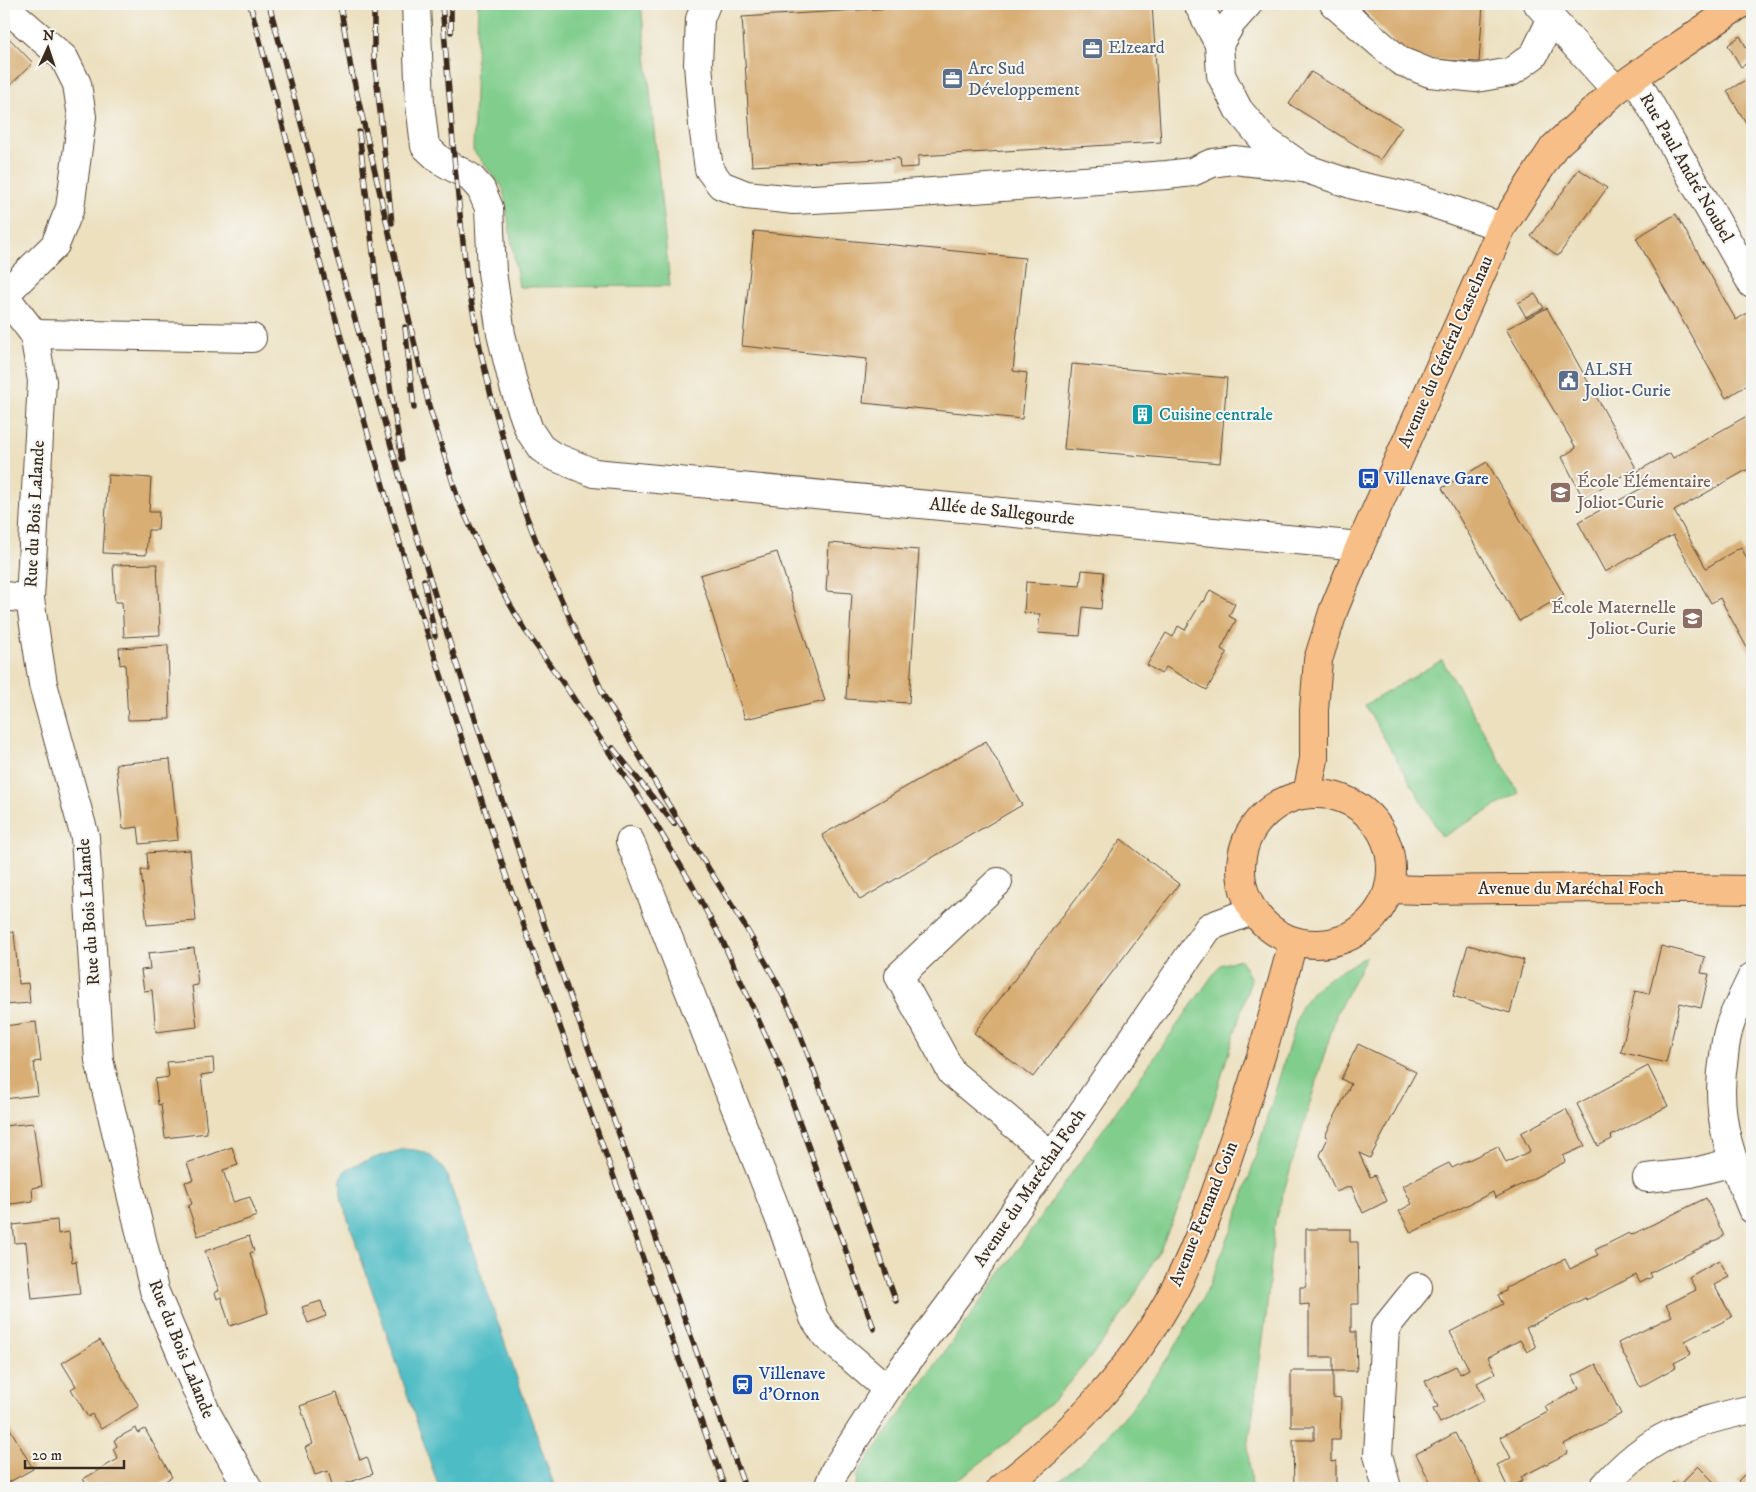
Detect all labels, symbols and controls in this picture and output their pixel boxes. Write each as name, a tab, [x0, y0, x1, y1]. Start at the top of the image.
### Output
north arrow	[22, 22, 72, 72]
text: N	[42, 27, 55, 45]
office icon: Elzeard	[1080, 36, 1104, 60]
place label: Elzeard	[1108, 37, 1165, 59]
place label: Arc Sud Développement	[968, 58, 1080, 101]
office icon: Arc Sud Développement	[940, 67, 964, 91]
street label: Rue Paul André Noubel	[1634, 89, 1738, 247]
street label: Avenue du Général Castelnau	[1394, 252, 1498, 451]
place label: ALSH Joliot-Curie	[1582, 359, 1671, 402]
public building icon: ALSH Joliot-Curie	[1556, 368, 1580, 392]
building icon: Cuisine centrale	[1131, 403, 1155, 427]
place label: Cuisine centrale	[1159, 404, 1273, 426]
street label: Rue du Bois Lalande	[20, 440, 50, 588]
bus stop icon: Villenave Gare	[1356, 467, 1380, 491]
place label: Villenave Gare	[1383, 468, 1489, 490]
place label: École Élémentaire Joliot-Curie	[1575, 471, 1711, 514]
school or university icon: École Élémentaire Joliot-Curie	[1549, 480, 1573, 504]
street label: Allée de Sallegourde	[928, 493, 1076, 531]
place label: École Maternelle Joliot-Curie	[1551, 597, 1676, 640]
school or university icon: École Maternelle Joliot-Curie	[1680, 606, 1704, 630]
street label: Rue du Bois Lalande	[73, 838, 105, 986]
street label: Avenue du Maréchal Foch	[1478, 878, 1665, 900]
street label: Avenue du Maréchal Foch	[969, 1104, 1091, 1271]
street label: Avenue Fernand Coin	[1165, 1138, 1243, 1290]
street label: Rue du Bois Lalande	[143, 1276, 219, 1422]
place label: Villenave d'Ornon	[758, 1363, 825, 1406]
station icon: Villenave d'Ornon	[731, 1372, 755, 1396]
scale bar	[25, 1437, 124, 1469]
text: 20 m	[32, 1446, 62, 1465]

